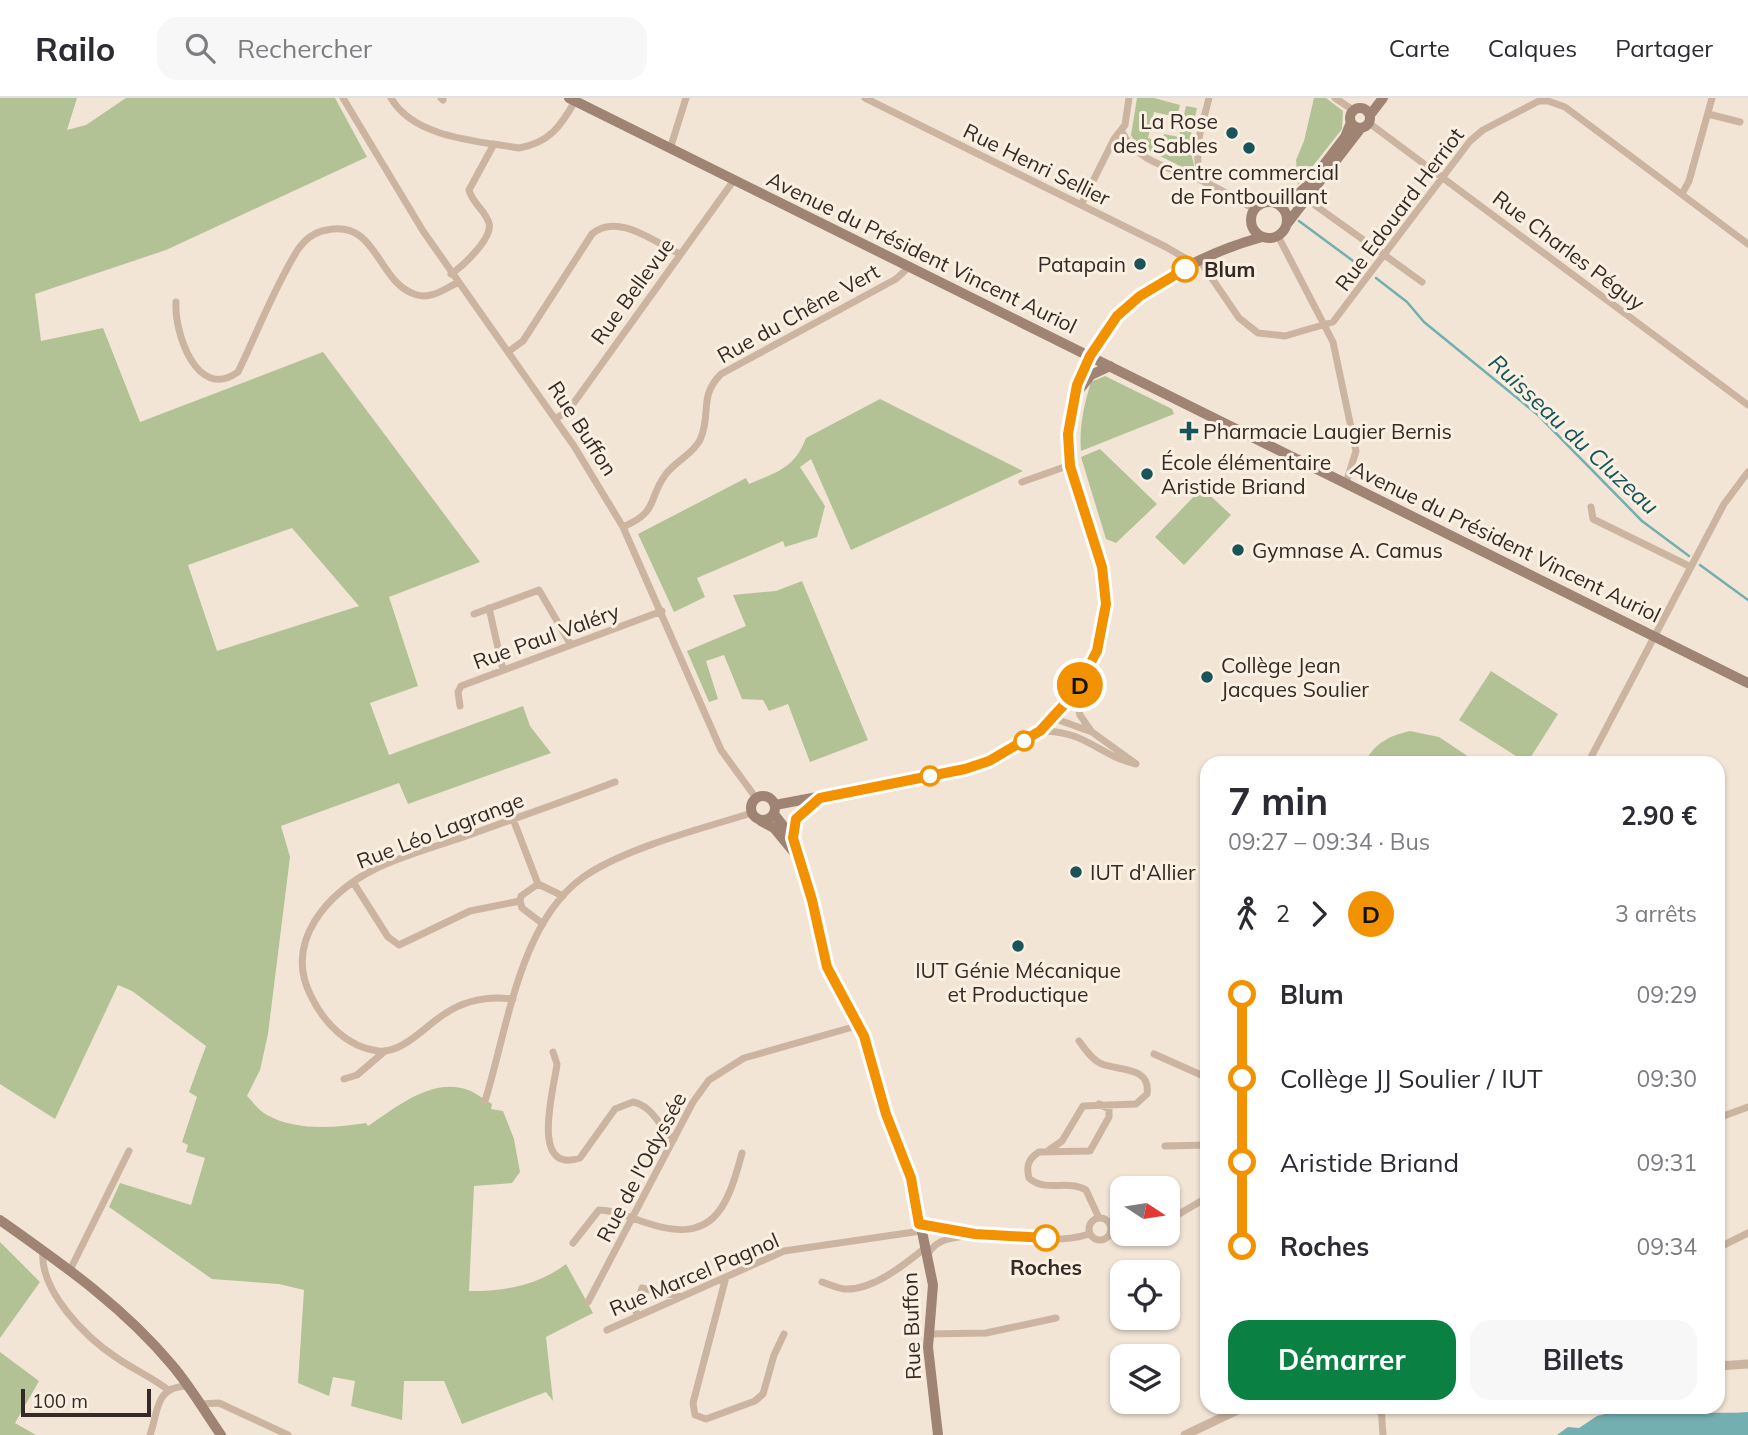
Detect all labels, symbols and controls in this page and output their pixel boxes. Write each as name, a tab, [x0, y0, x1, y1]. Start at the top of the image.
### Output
search box	[157, 17, 647, 80]
text: Railo	[35, 28, 115, 69]
icon: search	[181, 29, 219, 67]
text: Rechercher	[237, 32, 372, 65]
text: Carte	[1389, 33, 1450, 63]
text: Calques	[1488, 33, 1577, 63]
text: Partager	[1615, 33, 1713, 63]
place label: La Rose des Sables	[1113, 108, 1218, 158]
street label: Rue Henri Sellier	[959, 117, 1115, 211]
street label: Rue Edouard Herriot	[1329, 122, 1469, 296]
marker: La Rose des Sables	[1224, 125, 1240, 141]
marker: Centre commercial de Fontbouillant	[1241, 140, 1257, 156]
place label: Centre commercial de Fontbouillant	[1159, 159, 1339, 209]
street label: Avenue du Président Vincent Auriol	[763, 165, 1081, 339]
street label: Rue Charles Péguy	[1488, 184, 1650, 316]
street label: Rue Bellevue	[585, 233, 679, 349]
place label: Patapain	[1038, 251, 1126, 277]
marker: Patapain	[1132, 256, 1148, 272]
marker: Blum	[1172, 256, 1198, 282]
place label: Blum	[1204, 256, 1255, 282]
street label: Rue du Chêne Vert	[712, 258, 884, 368]
water label: Ruisseau du Cluzeau	[1483, 348, 1665, 520]
street label: Rue Buffon	[543, 376, 623, 480]
place label: Pharmacie Laugier Bernis	[1203, 418, 1452, 444]
marker: Pharmacie Laugier Bernis	[1181, 423, 1197, 439]
place label: École élémentaire Aristide Briand	[1161, 449, 1331, 499]
street label: Avenue du Président Vincent Auriol	[1347, 454, 1665, 628]
marker: École élémentaire Aristide Briand	[1139, 466, 1155, 482]
place label: Gymnase A. Camus	[1252, 537, 1443, 563]
marker: Gymnase A. Camus	[1230, 542, 1246, 558]
street label: Rue Paul Valéry	[469, 597, 623, 675]
place label: Collège Jean Jacques Soulier	[1221, 652, 1369, 702]
line badge: D	[1057, 662, 1103, 708]
marker: Collège Jean Jacques Soulier	[1199, 669, 1215, 685]
text: D	[1071, 670, 1089, 700]
unlabelled marker	[1014, 731, 1034, 751]
unlabelled marker	[920, 766, 940, 786]
text: 7 min	[1228, 777, 1328, 825]
street label: Rue Léo Lagrange	[353, 786, 527, 874]
text: 2.90 €	[1621, 799, 1697, 832]
text: 09:27 – 09:34 · Bus	[1228, 827, 1430, 856]
place label: IUT d'Allier	[1090, 859, 1196, 885]
marker: IUT d'Allier	[1068, 864, 1084, 880]
icon: walk	[1228, 895, 1266, 933]
icon: forward	[1300, 895, 1338, 933]
text: 2	[1276, 899, 1290, 928]
text: D	[1362, 899, 1380, 929]
text: 3 arrêts	[1615, 899, 1697, 928]
marker: IUT Génie Mécanique et Productique	[1010, 938, 1026, 954]
place label: IUT Génie Mécanique et Productique	[915, 957, 1121, 1007]
text: Blum	[1280, 978, 1344, 1011]
text: 09:29	[1637, 980, 1697, 1009]
text: Collège JJ Soulier / IUT	[1280, 1062, 1543, 1095]
text: 09:30	[1637, 1064, 1697, 1093]
street label: Rue de l'Odyssée	[591, 1088, 691, 1246]
text: Aristide Briand	[1280, 1146, 1459, 1179]
text: 09:31	[1637, 1148, 1697, 1177]
north arrow	[1110, 1176, 1180, 1246]
map controls	[1110, 1176, 1180, 1414]
marker: Roches	[1033, 1225, 1059, 1251]
street label: Rue Marcel Pagnol	[605, 1227, 783, 1321]
text: Roches	[1280, 1230, 1369, 1263]
text: 09:34	[1637, 1232, 1697, 1261]
place label: Roches	[1010, 1254, 1082, 1280]
button: locate	[1110, 1260, 1180, 1330]
street label: Rue Buffon	[896, 1272, 926, 1380]
button: Démarrer	[1228, 1320, 1456, 1400]
button: Billets	[1470, 1320, 1697, 1400]
button: layers	[1110, 1344, 1180, 1414]
scale bar	[21, 1386, 150, 1418]
text: 100 m	[32, 1389, 88, 1413]

